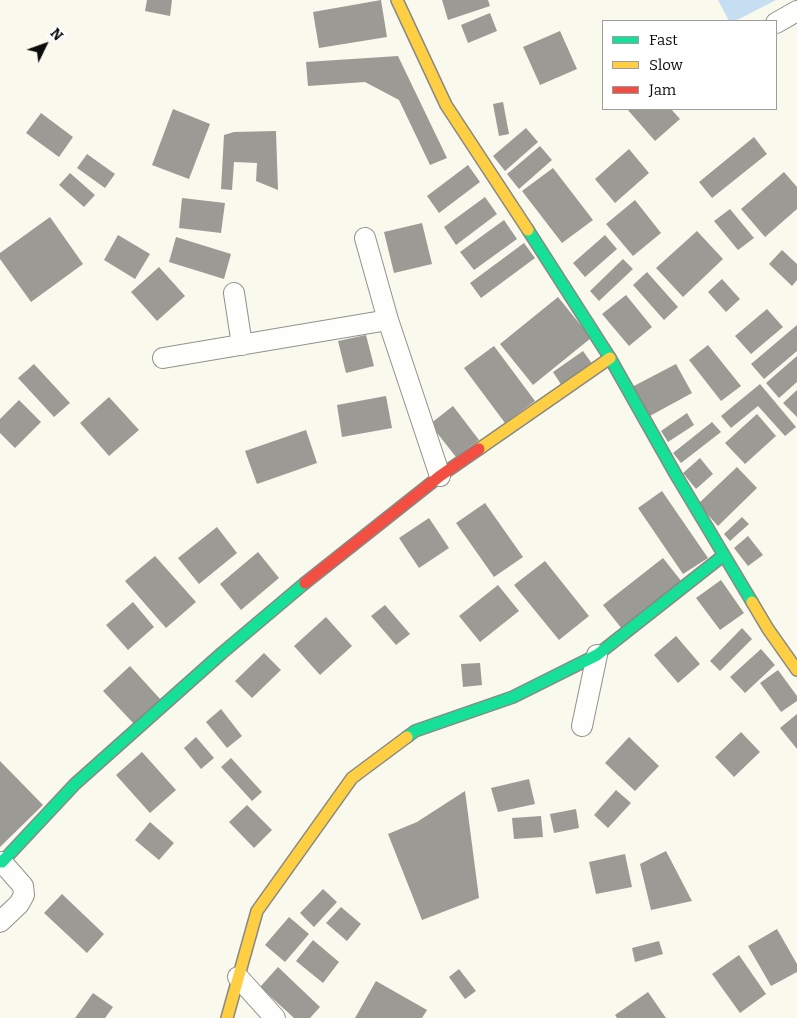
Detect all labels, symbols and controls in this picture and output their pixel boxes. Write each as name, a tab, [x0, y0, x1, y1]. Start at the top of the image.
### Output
north arrow	[20, 20, 70, 70]
legend	[602, 20, 777, 110]
text: N	[47, 25, 66, 44]
text: Fast	[649, 31, 678, 49]
text: Slow	[649, 56, 683, 74]
text: Jam	[649, 81, 676, 99]

